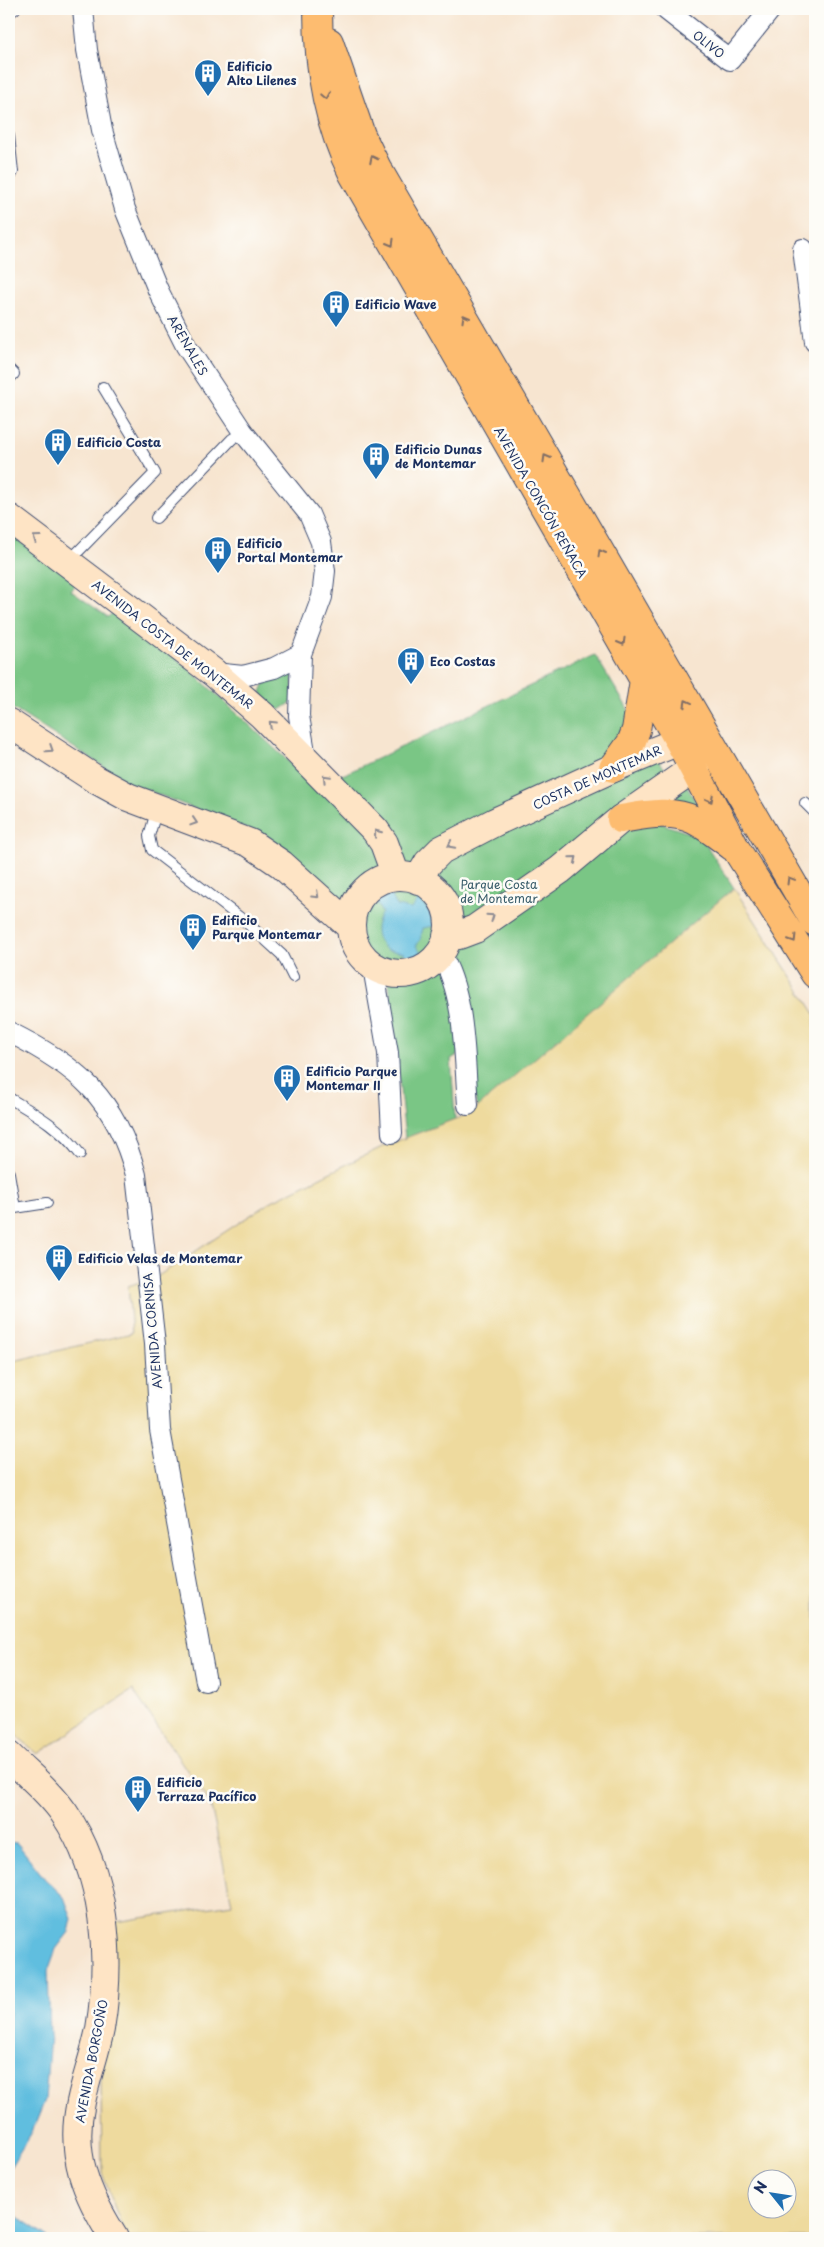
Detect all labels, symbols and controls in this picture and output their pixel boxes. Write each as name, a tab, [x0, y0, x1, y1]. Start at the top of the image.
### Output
street label: OLIVO	[689, 26, 729, 62]
place label: Edificio Alto Lilenes	[227, 57, 297, 89]
building icon: Edificio Alto Lilenes	[193, 58, 223, 97]
one-way arrow	[319, 91, 330, 100]
one-way arrow	[369, 155, 379, 164]
one-way arrow	[385, 238, 395, 247]
building icon: Edificio Wave	[321, 289, 351, 328]
place label: Edificio Wave	[355, 295, 437, 313]
street label: ARENALES	[163, 311, 213, 379]
one-way arrow	[461, 314, 471, 323]
street label: AVENIDA CONCÓN REÑACA	[490, 423, 592, 581]
building icon: Edificio Costa	[43, 427, 73, 466]
place label: Edificio Costa	[77, 433, 161, 451]
place label: Edificio Dunas de Montemar	[395, 440, 482, 472]
building icon: Edificio Dunas de Montemar	[361, 441, 391, 480]
one-way arrow	[542, 455, 552, 464]
place label: Edificio Portal Montemar	[237, 534, 344, 566]
one-way arrow	[32, 535, 42, 544]
building icon: Edificio Portal Montemar	[203, 535, 233, 574]
one-way arrow	[598, 550, 608, 559]
street label: AVENIDA COSTA DE MONTEMAR	[88, 575, 258, 713]
one-way arrow	[615, 636, 625, 645]
building icon: Eco Costas	[396, 646, 426, 685]
place label: Eco Costas	[430, 652, 496, 670]
one-way arrow	[684, 699, 694, 708]
one-way arrow	[268, 721, 277, 730]
street label: COSTA DE MONTEMAR	[530, 740, 665, 814]
one-way arrow	[44, 743, 53, 752]
one-way arrow	[323, 775, 332, 784]
one-way arrow	[704, 794, 714, 803]
one-way arrow	[189, 817, 198, 827]
one-way arrow	[374, 830, 383, 839]
one-way arrow	[448, 839, 457, 849]
one-way arrow	[568, 856, 578, 865]
park label: Parque Costa de Montemar	[460, 875, 538, 907]
one-way arrow	[787, 876, 797, 885]
one-way arrow	[311, 889, 320, 898]
place label: Edificio Parque Montemar	[212, 911, 322, 943]
building icon: Edificio Parque Montemar	[178, 912, 208, 951]
one-way arrow	[485, 914, 495, 923]
one-way arrow	[787, 933, 796, 942]
place label: Edificio Parque Montemar II	[306, 1062, 397, 1094]
building icon: Edificio Parque Montemar II	[272, 1063, 302, 1102]
building icon: Edificio Velas de Montemar	[44, 1243, 74, 1282]
place label: Edificio Velas de Montemar	[78, 1249, 243, 1267]
street label: AVENIDA CORNISA	[138, 1272, 166, 1390]
place label: Edificio Terraza Pacífico	[157, 1773, 256, 1805]
building icon: Edificio Terraza Pacífico	[123, 1774, 153, 1813]
street label: AVENIDA BORGOÑO	[70, 1998, 112, 2124]
north arrow	[746, 2170, 796, 2220]
text: N	[748, 2177, 772, 2197]

